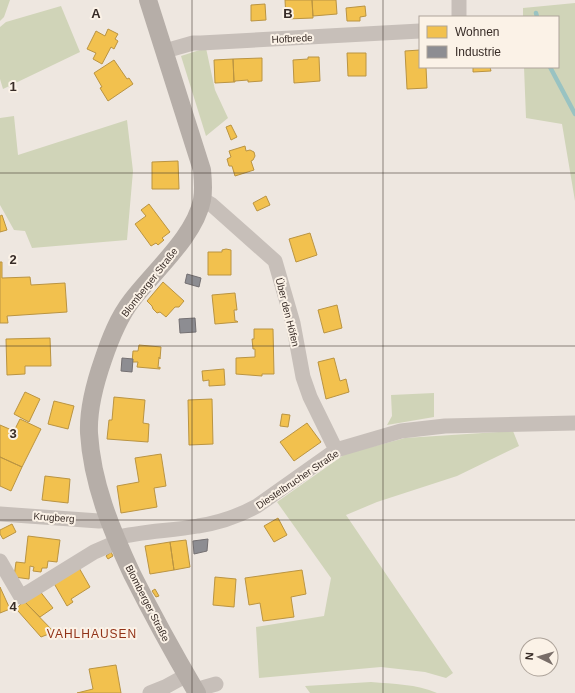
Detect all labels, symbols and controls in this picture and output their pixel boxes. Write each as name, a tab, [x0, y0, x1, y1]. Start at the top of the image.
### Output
text: A	[91, 6, 101, 21]
text: B	[283, 6, 293, 21]
legend	[419, 16, 559, 68]
text: Wohnen	[455, 25, 499, 39]
street label: Hofbrede	[271, 32, 313, 45]
text: Industrie	[455, 45, 501, 59]
text: 1	[9, 79, 17, 94]
street label: Blomberger Straße	[119, 245, 180, 319]
text: 2	[9, 252, 17, 267]
street label: Über den Höfen	[274, 277, 301, 348]
text: 3	[9, 426, 17, 441]
street label: Diestelbrucher Straße	[254, 447, 341, 511]
street label: Krugberg	[33, 511, 75, 524]
street label: Blomberger Straße	[123, 563, 172, 644]
text: 4	[9, 599, 17, 614]
district label: VAHLHAUSEN	[47, 627, 137, 641]
north arrow	[519, 637, 559, 677]
text: N	[523, 652, 535, 661]

